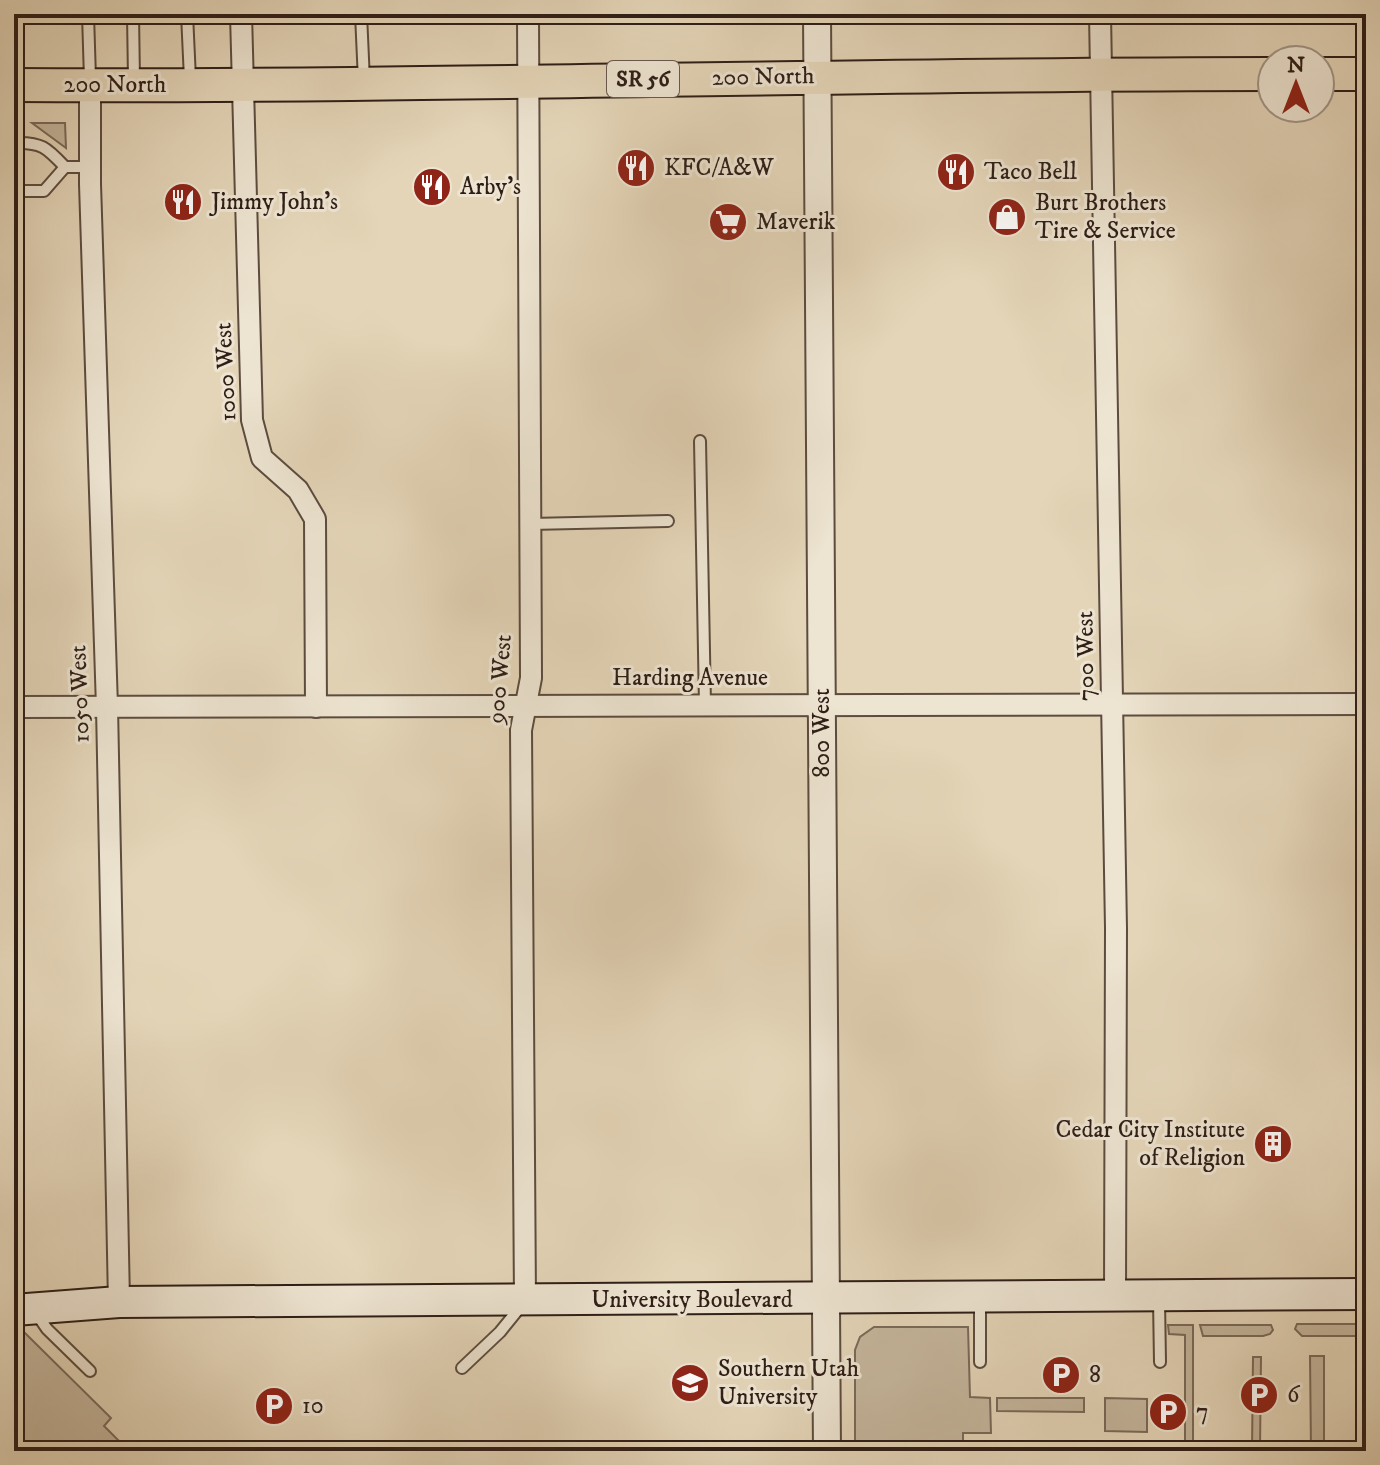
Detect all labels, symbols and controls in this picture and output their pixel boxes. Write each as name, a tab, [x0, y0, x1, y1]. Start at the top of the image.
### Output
north arrow	[1256, 44, 1336, 124]
text: N	[1287, 52, 1305, 79]
road number: SR 56	[607, 61, 679, 97]
street label: 200 North	[711, 61, 815, 93]
street label: 200 North	[64, 70, 167, 100]
restaurant icon: KFC/A&W	[615, 147, 657, 189]
restaurant icon: Taco Bell	[935, 151, 977, 193]
place label: KFC/A&W	[664, 153, 775, 183]
place label: Taco Bell	[984, 157, 1078, 187]
restaurant icon: Arby's	[411, 166, 453, 208]
place label: Arby's	[460, 172, 521, 202]
restaurant icon: Jimmy John's	[162, 181, 204, 223]
place label: Jimmy John's	[209, 187, 338, 217]
place label: Burt Brothers Tire & Service	[1035, 188, 1176, 246]
shop icon: Burt Brothers Tire & Service	[986, 196, 1028, 238]
supermarket icon: Maverik	[707, 201, 749, 243]
place label: Maverik	[756, 207, 836, 237]
street label: 1000 West	[208, 321, 244, 422]
street label: 700 West	[1070, 610, 1102, 701]
street label: 900 West	[481, 633, 519, 726]
street label: 1050 West	[63, 644, 97, 744]
street label: Harding Avenue	[612, 663, 768, 693]
street label: 800 West	[807, 688, 837, 778]
place label: Cedar City Institute of Religion	[1056, 1115, 1245, 1173]
building icon: Cedar City Institute of Religion	[1252, 1123, 1294, 1165]
street label: University Boulevard	[591, 1285, 793, 1315]
place label: Southern Utah University	[718, 1354, 860, 1412]
parking icon: 8	[1040, 1354, 1082, 1396]
place label: 8	[1089, 1360, 1101, 1390]
school or university icon: Southern Utah University	[669, 1362, 711, 1404]
parking icon: 6	[1238, 1374, 1280, 1416]
place label: 6	[1287, 1380, 1301, 1410]
parking icon: 10	[253, 1385, 295, 1427]
place label: 10	[302, 1391, 324, 1421]
parking icon: 7	[1147, 1391, 1189, 1433]
place label: 7	[1196, 1397, 1209, 1427]

